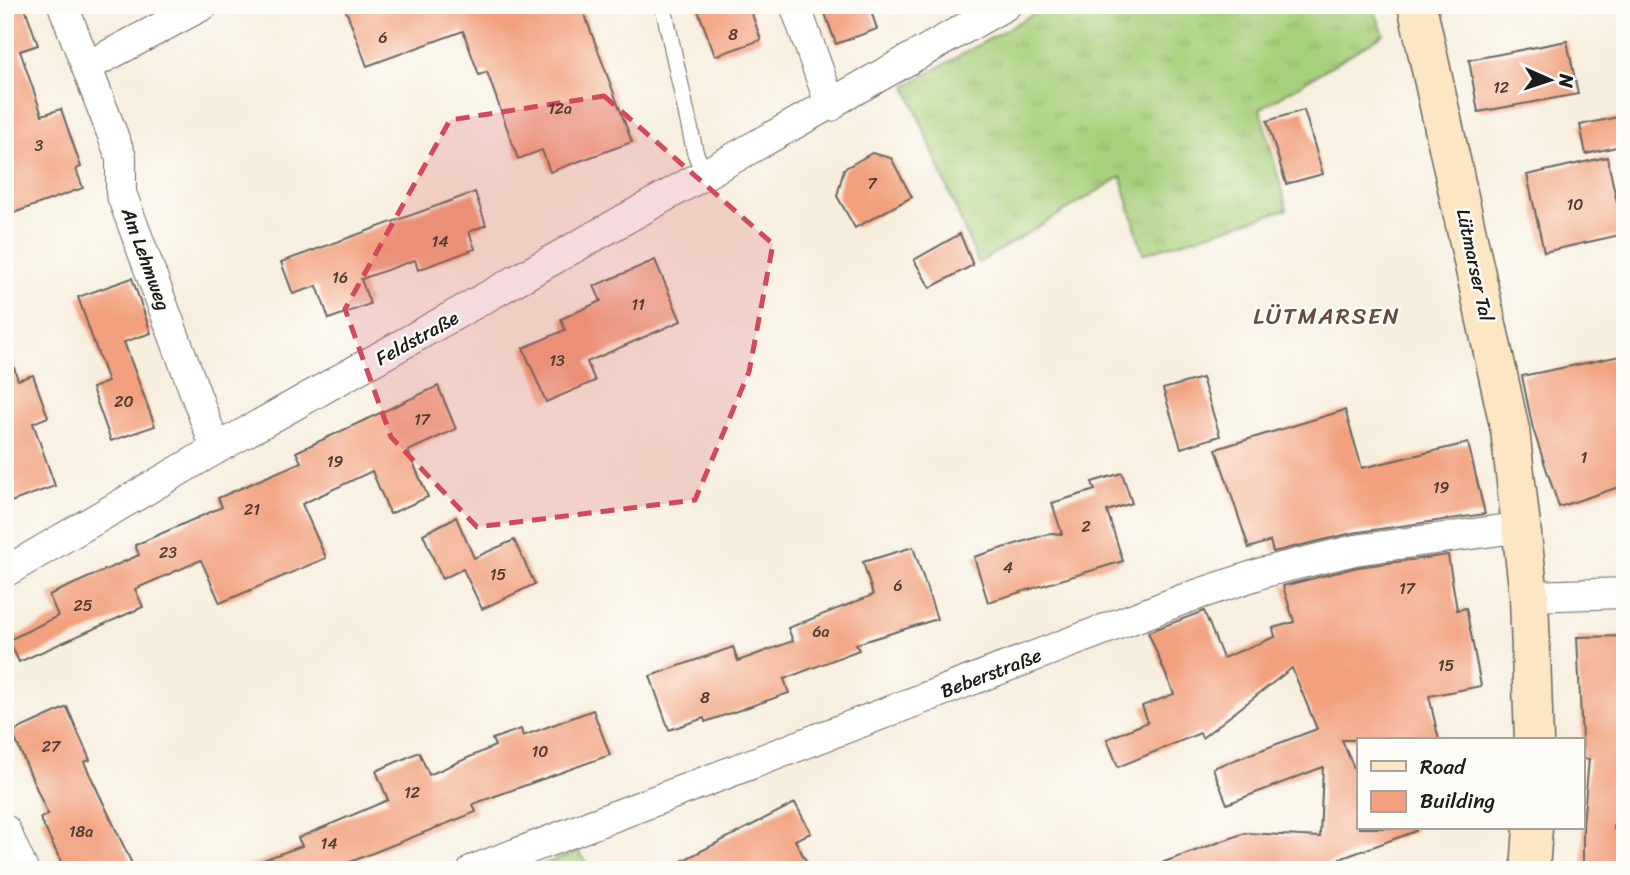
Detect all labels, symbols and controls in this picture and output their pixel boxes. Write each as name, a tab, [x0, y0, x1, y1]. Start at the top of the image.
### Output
house number: 8	[728, 20, 738, 49]
house number: 6	[378, 23, 388, 52]
north arrow	[1514, 46, 1584, 116]
text: N	[1550, 72, 1583, 89]
house number: 12	[1493, 73, 1509, 102]
house number: 12a	[548, 94, 572, 123]
house number: 3	[35, 131, 44, 160]
house number: 7	[867, 169, 877, 198]
house number: 10	[1567, 190, 1583, 219]
street label: Am Lehmweg	[112, 202, 180, 316]
street label: Lütmarser Tal	[1447, 206, 1503, 325]
house number: 14	[432, 227, 448, 256]
house number: 16	[332, 263, 348, 292]
house number: 11	[631, 290, 645, 319]
district label: LÜTMARSEN	[1253, 296, 1401, 337]
street label: Feldstraße	[369, 301, 465, 375]
house number: 13	[549, 346, 565, 375]
house number: 20	[114, 387, 134, 416]
house number: 17	[414, 405, 431, 434]
house number: 1	[1581, 443, 1588, 472]
house number: 19	[327, 447, 344, 476]
house number: 19	[1433, 473, 1450, 502]
house number: 21	[244, 495, 260, 524]
house number: 2	[1081, 512, 1091, 541]
house number: 23	[159, 538, 177, 567]
house number: 4	[1003, 553, 1013, 582]
house number: 15	[490, 560, 507, 589]
house number: 6	[893, 571, 903, 600]
house number: 17	[1399, 574, 1416, 603]
house number: 25	[73, 591, 93, 620]
house number: 6a	[812, 617, 830, 646]
street label: Beberstraße	[936, 639, 1047, 707]
house number: 15	[1438, 651, 1455, 680]
house number: 8	[700, 683, 710, 712]
house number: 27	[42, 732, 61, 761]
house number: 10	[532, 737, 548, 766]
legend	[1357, 738, 1584, 830]
text: Road	[1420, 748, 1467, 786]
house number: 12	[404, 778, 420, 807]
text: Building	[1420, 782, 1496, 820]
house number: 18a	[69, 817, 93, 846]
house number: 14	[321, 829, 337, 858]

